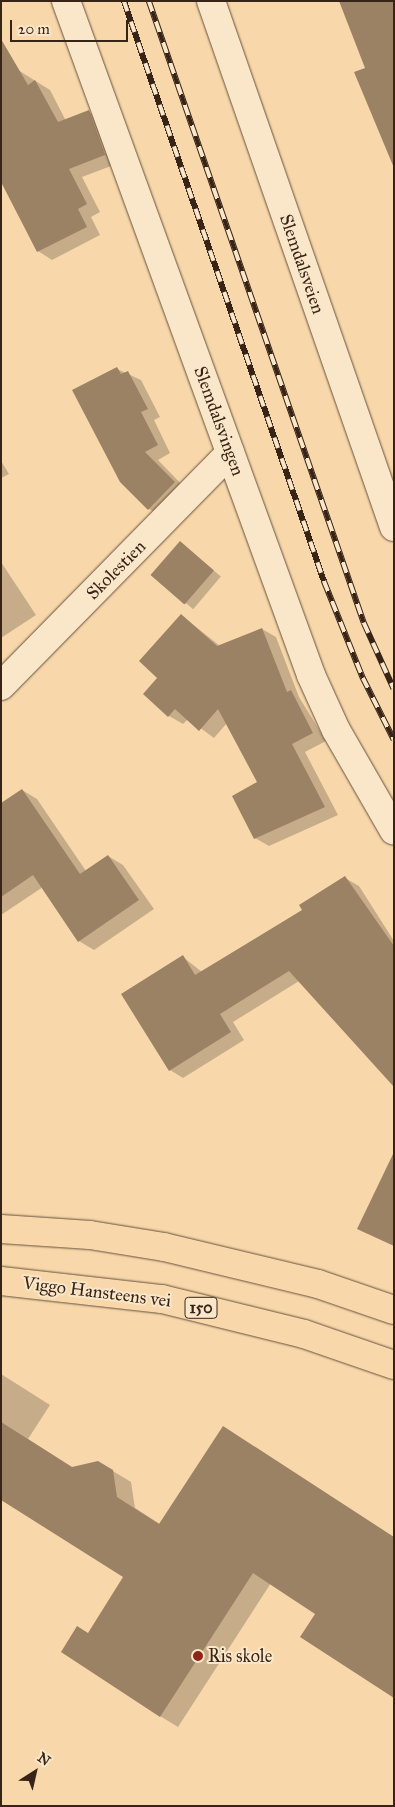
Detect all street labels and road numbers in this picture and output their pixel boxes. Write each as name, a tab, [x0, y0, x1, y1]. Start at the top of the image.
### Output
street label: Slemdalsveien	[275, 211, 329, 317]
street label: Slemdalsvingen	[189, 363, 249, 479]
street label: Skolestien	[82, 536, 150, 604]
street label: Viggo Hansteens vei	[22, 1272, 172, 1312]
road number: 150	[184, 1295, 218, 1322]

